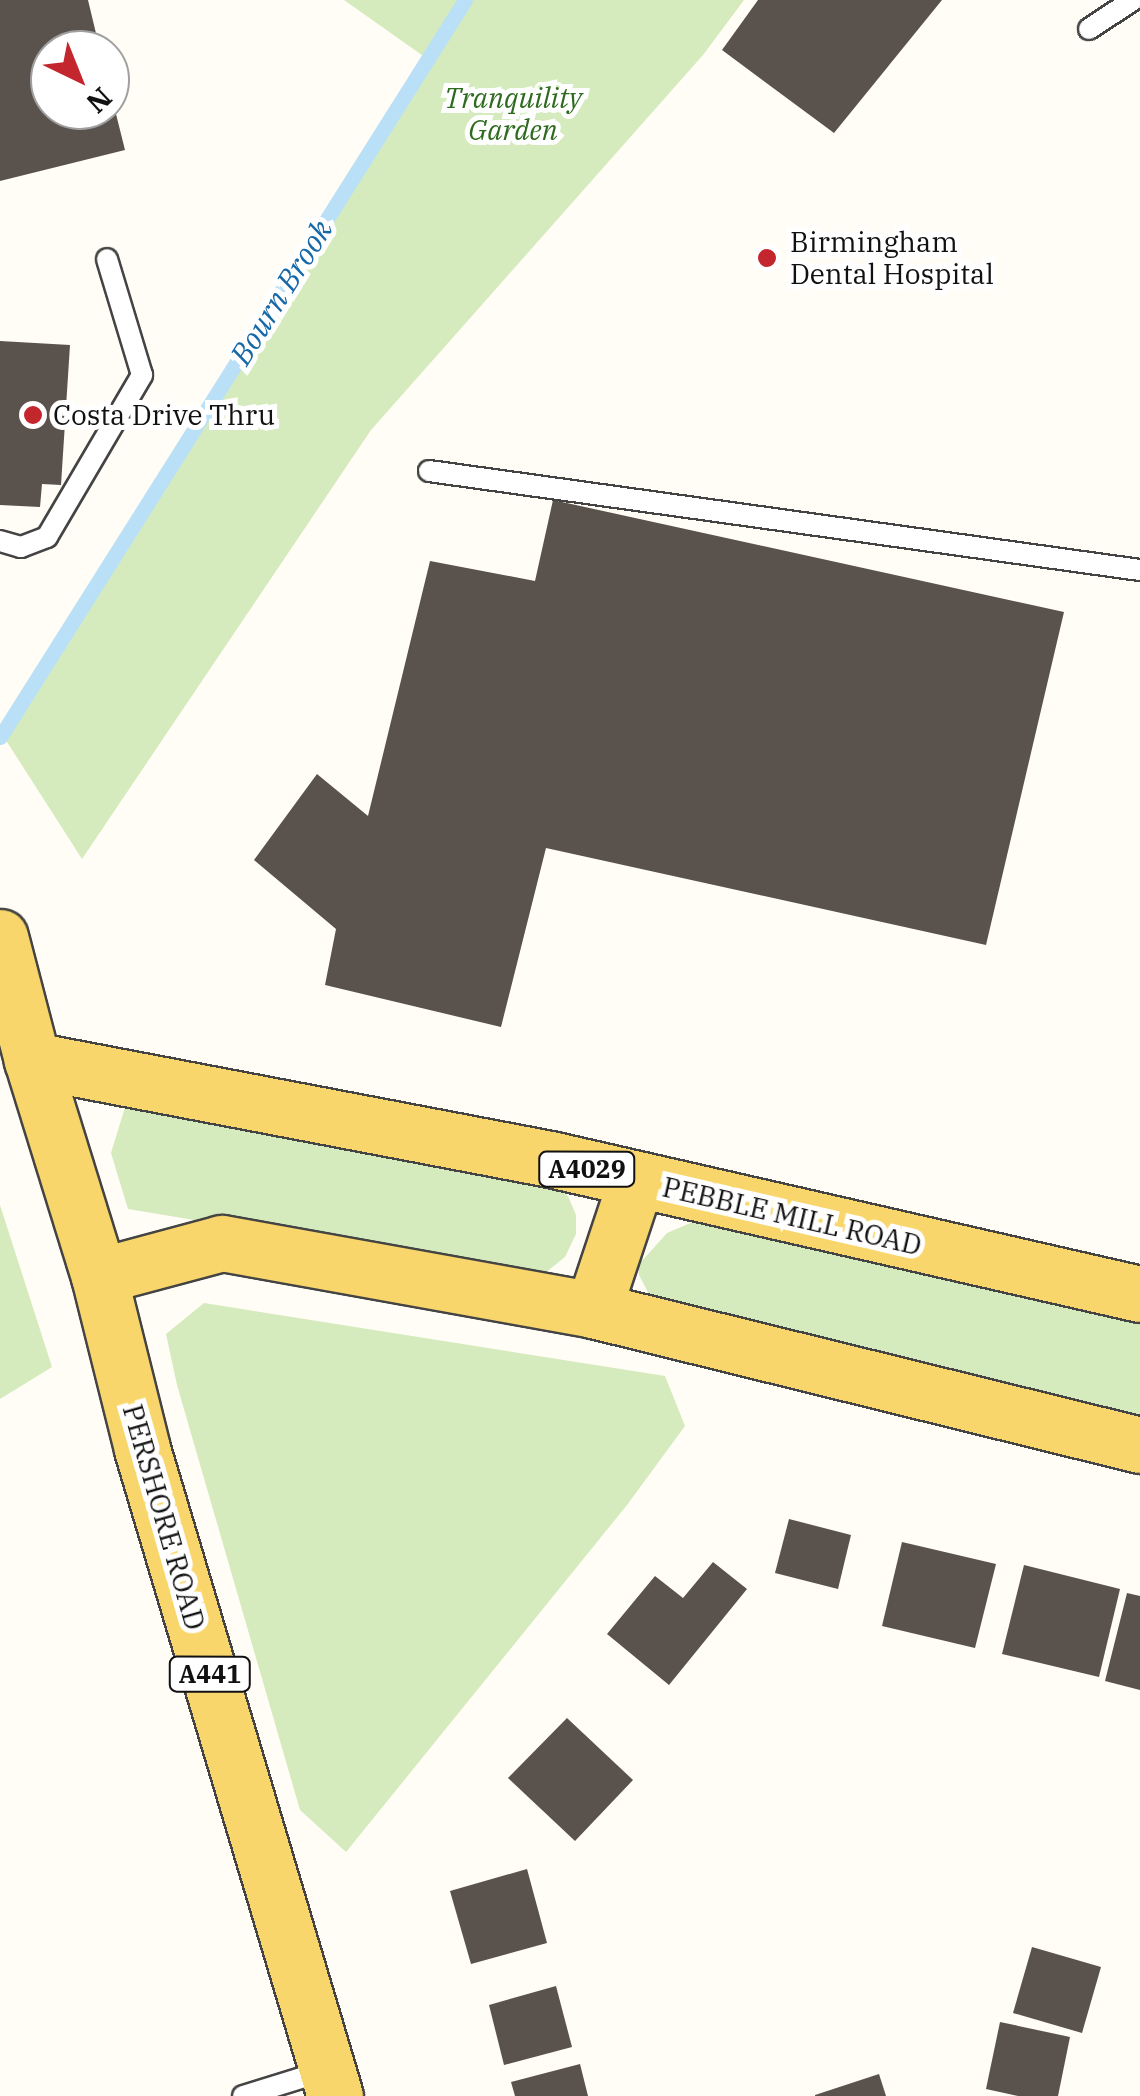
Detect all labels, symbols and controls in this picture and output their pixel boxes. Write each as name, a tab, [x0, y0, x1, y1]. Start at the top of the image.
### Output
north arrow	[30, 30, 130, 130]
text: N	[79, 80, 120, 122]
park label: Tranquility Garden	[444, 81, 582, 147]
water label: Bourn Brook	[222, 213, 340, 371]
place label: Birmingham Dental Hospital	[790, 225, 994, 291]
marker: Birmingham Dental Hospital	[754, 245, 780, 271]
place label: Costa Drive Thru	[53, 398, 275, 432]
marker: Costa Drive Thru	[22, 404, 44, 426]
road number: A4029	[537, 1149, 637, 1189]
street label: PEBBLE MILL ROAD	[659, 1170, 925, 1262]
street label: PERSHORE ROAD	[116, 1400, 212, 1634]
road number: A441	[168, 1654, 252, 1694]

